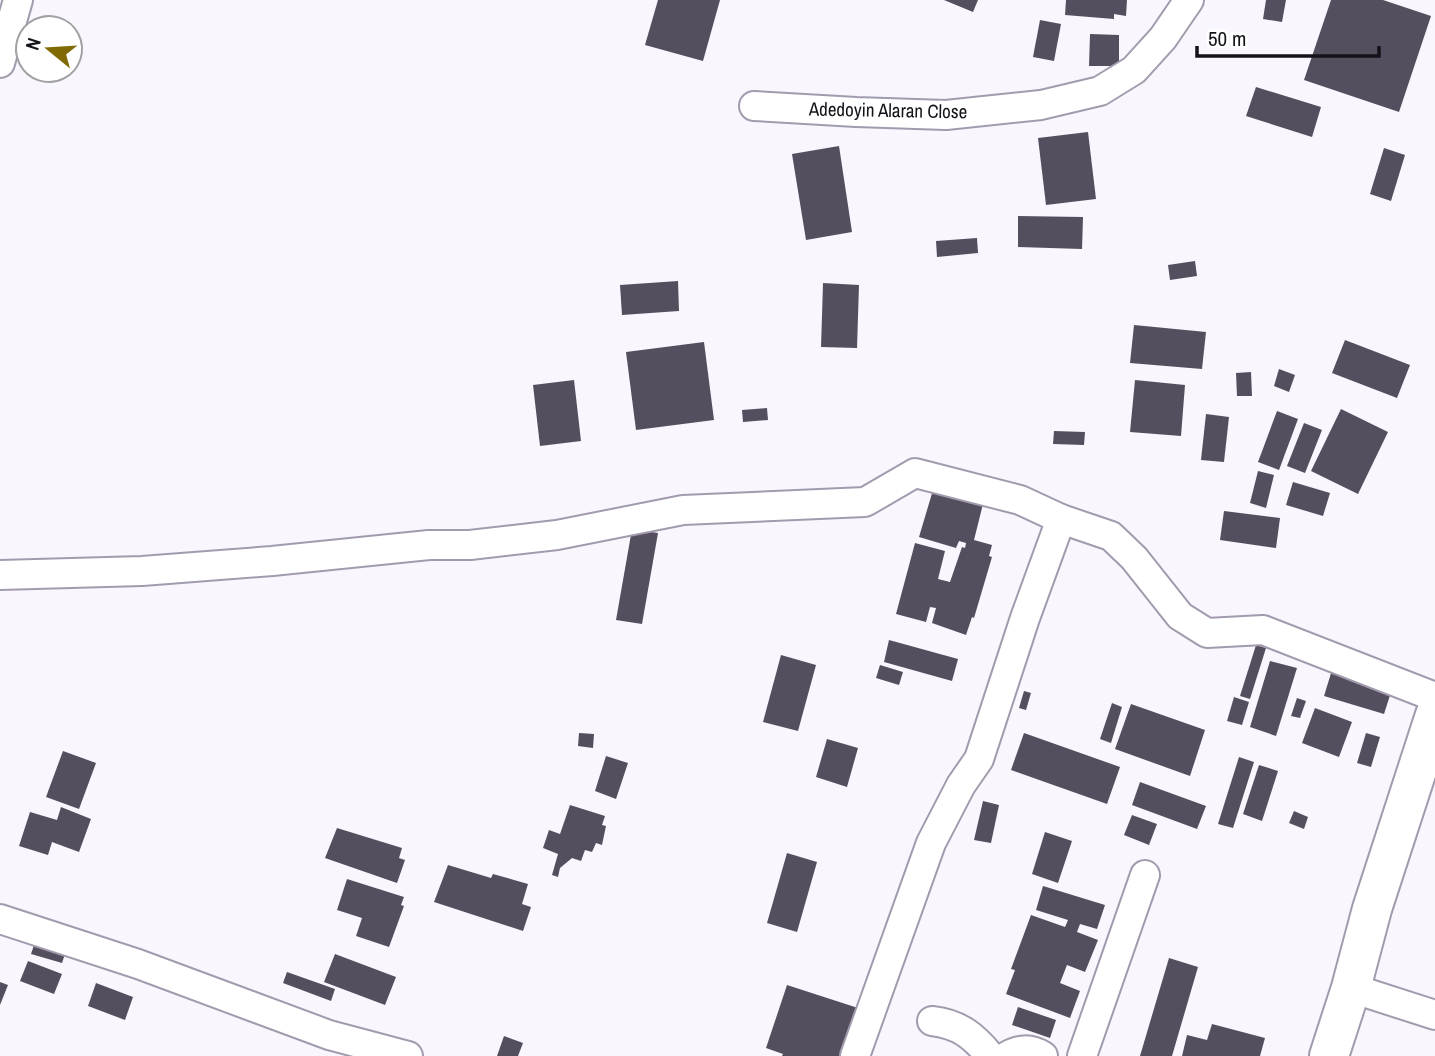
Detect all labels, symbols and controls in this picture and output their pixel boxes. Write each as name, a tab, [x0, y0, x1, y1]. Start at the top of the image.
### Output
north arrow	[14, 14, 84, 84]
scale bar	[1197, 14, 1379, 58]
text: 50 m	[1208, 24, 1246, 53]
text: N	[19, 34, 47, 53]
street label: Adedoyin Alaran Close	[808, 96, 967, 124]

